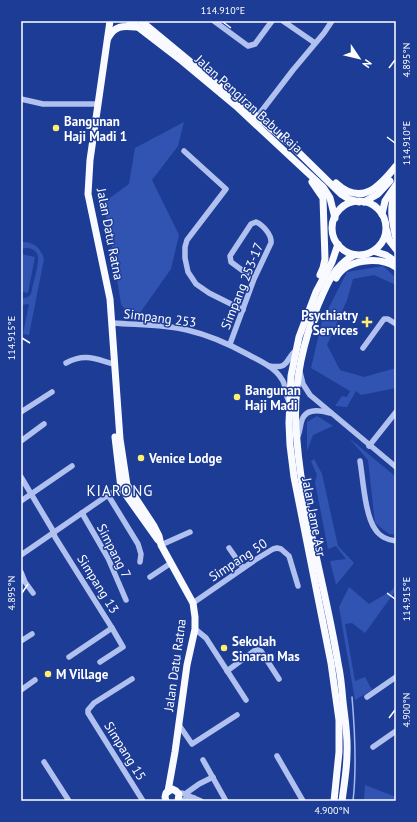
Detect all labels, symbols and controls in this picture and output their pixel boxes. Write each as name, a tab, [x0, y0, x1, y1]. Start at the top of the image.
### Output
text: 114.910°E	[201, 4, 245, 17]
north arrow	[339, 38, 379, 78]
text: 4.895°N	[400, 43, 413, 77]
street label: Jalan Pengiran Babu Raja	[191, 51, 306, 157]
text: N	[359, 57, 375, 71]
place label: Bangunan Haji Madi 1	[64, 113, 127, 145]
text: 114.910°E	[400, 121, 413, 165]
marker: Bangunan Haji Madi 1	[51, 123, 61, 133]
street label: Jalan Datu Ratna	[93, 186, 127, 281]
street label: Simpang 253-17	[217, 240, 267, 332]
street label: Simpang 253	[123, 305, 197, 331]
place label: Psychiatry Services	[301, 307, 359, 339]
text: 114.915°E	[5, 316, 18, 360]
marker: Psychiatry Services	[361, 316, 373, 328]
place label: Bangunan Haji Madi	[245, 382, 301, 414]
marker: Bangunan Haji Madi	[232, 392, 242, 402]
place label: Venice Lodge	[148, 450, 223, 467]
marker: Venice Lodge	[136, 453, 146, 463]
street label: Jalan Jame 'Asr	[298, 475, 330, 558]
district label: KIARONG	[86, 481, 154, 500]
street label: Simpang 7	[93, 521, 135, 581]
street label: Simpang 50	[206, 535, 270, 585]
street label: Simpang 13	[73, 551, 123, 617]
text: 4.895°N	[5, 576, 18, 610]
text: 114.915°E	[400, 577, 413, 621]
street label: Jalan Datu Ratna	[160, 618, 190, 713]
place label: Sekolah Sinaran Mas	[232, 633, 300, 665]
marker: Sekolah Sinaran Mas	[219, 643, 229, 653]
place label: M Village	[56, 666, 109, 683]
marker: M Village	[43, 669, 53, 679]
text: 4.900°N	[400, 693, 413, 727]
street label: Simpang 15	[100, 718, 150, 784]
text: 4.900°N	[315, 804, 349, 817]

